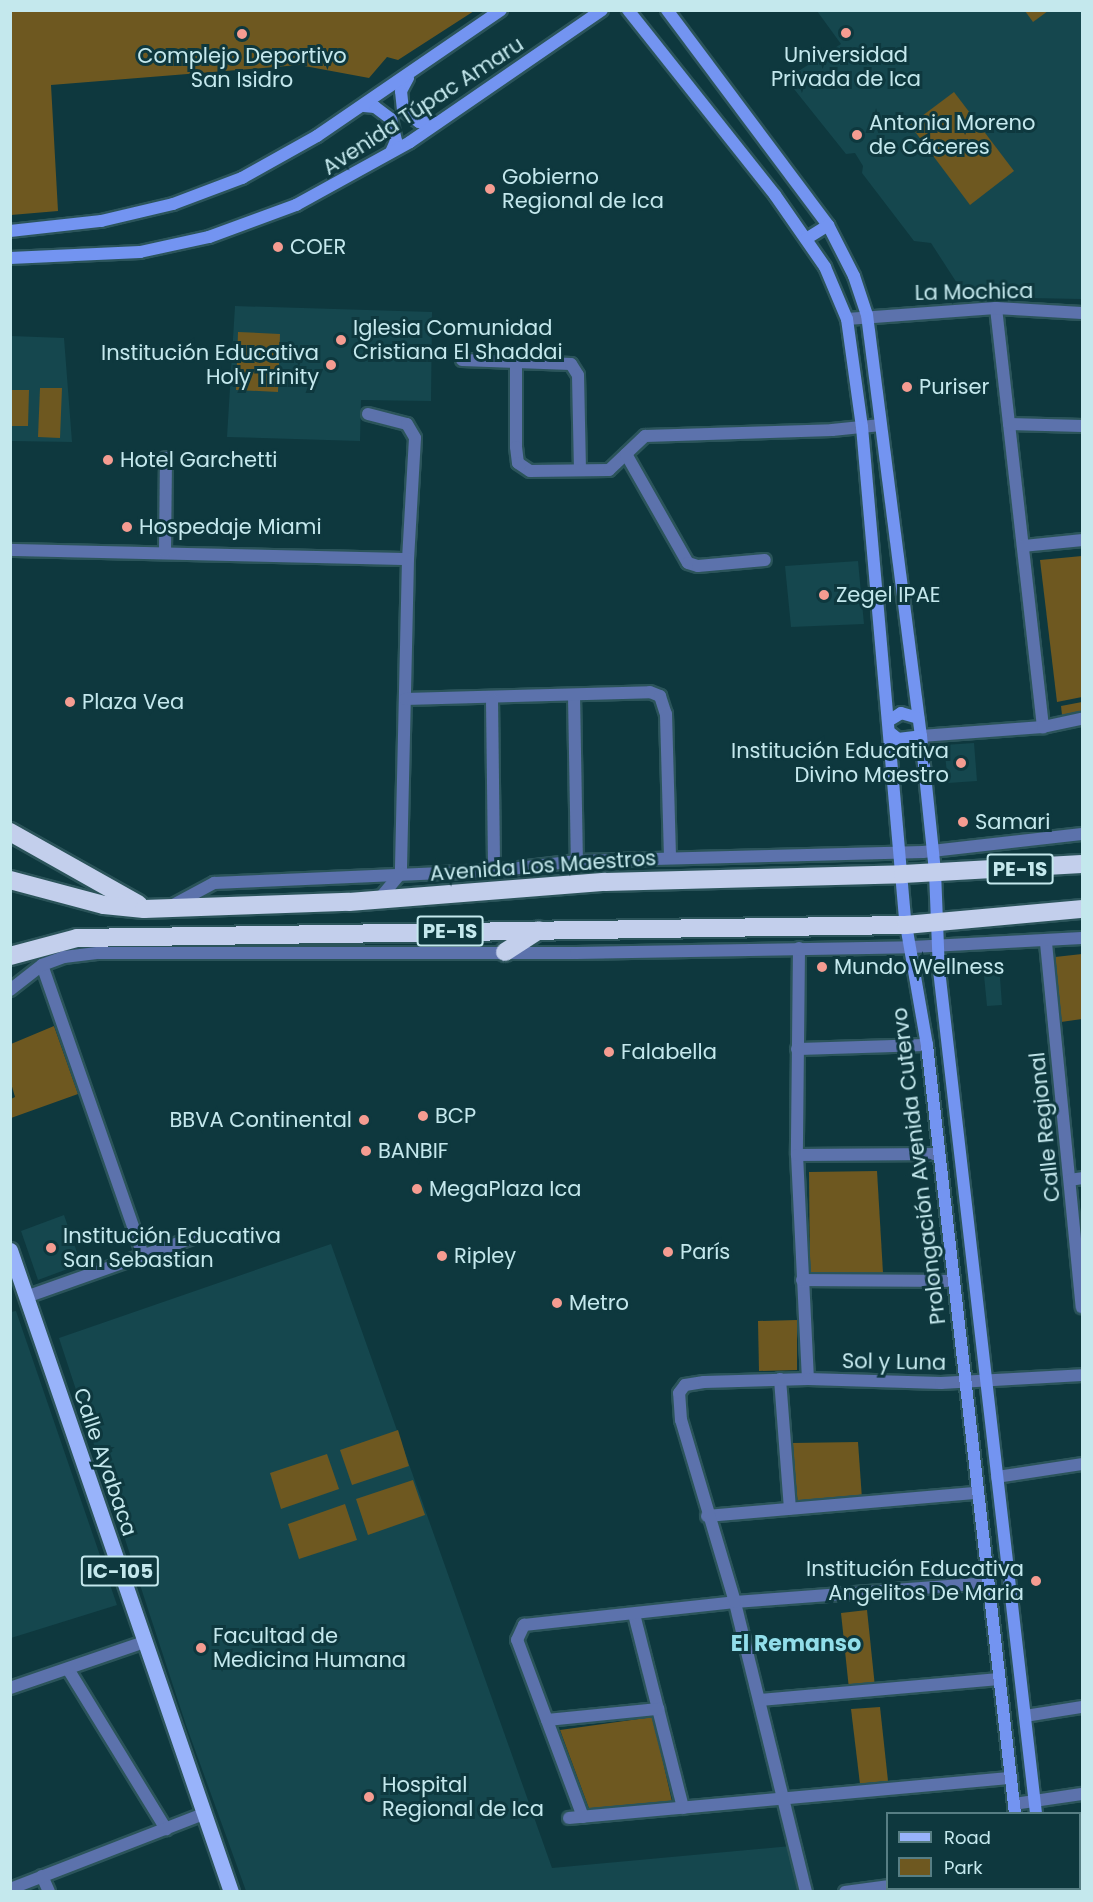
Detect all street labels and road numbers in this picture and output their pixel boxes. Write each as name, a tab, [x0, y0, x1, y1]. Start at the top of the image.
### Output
street label: Avenida Túpac Amaru	[318, 32, 528, 180]
street label: La Mochica	[914, 278, 1034, 306]
street label: Avenida Los Maestros	[429, 846, 657, 886]
road number: PE-1S	[986, 852, 1054, 886]
road number: PE-1S	[416, 914, 484, 948]
street label: Prolongación Avenida Cutervo	[887, 1006, 951, 1326]
street label: Calle Regional	[1025, 1051, 1065, 1203]
street label: Sol y Luna	[842, 1348, 946, 1376]
street label: Calle Ayabaca	[68, 1385, 142, 1539]
road number: IC-105	[80, 1554, 160, 1588]

